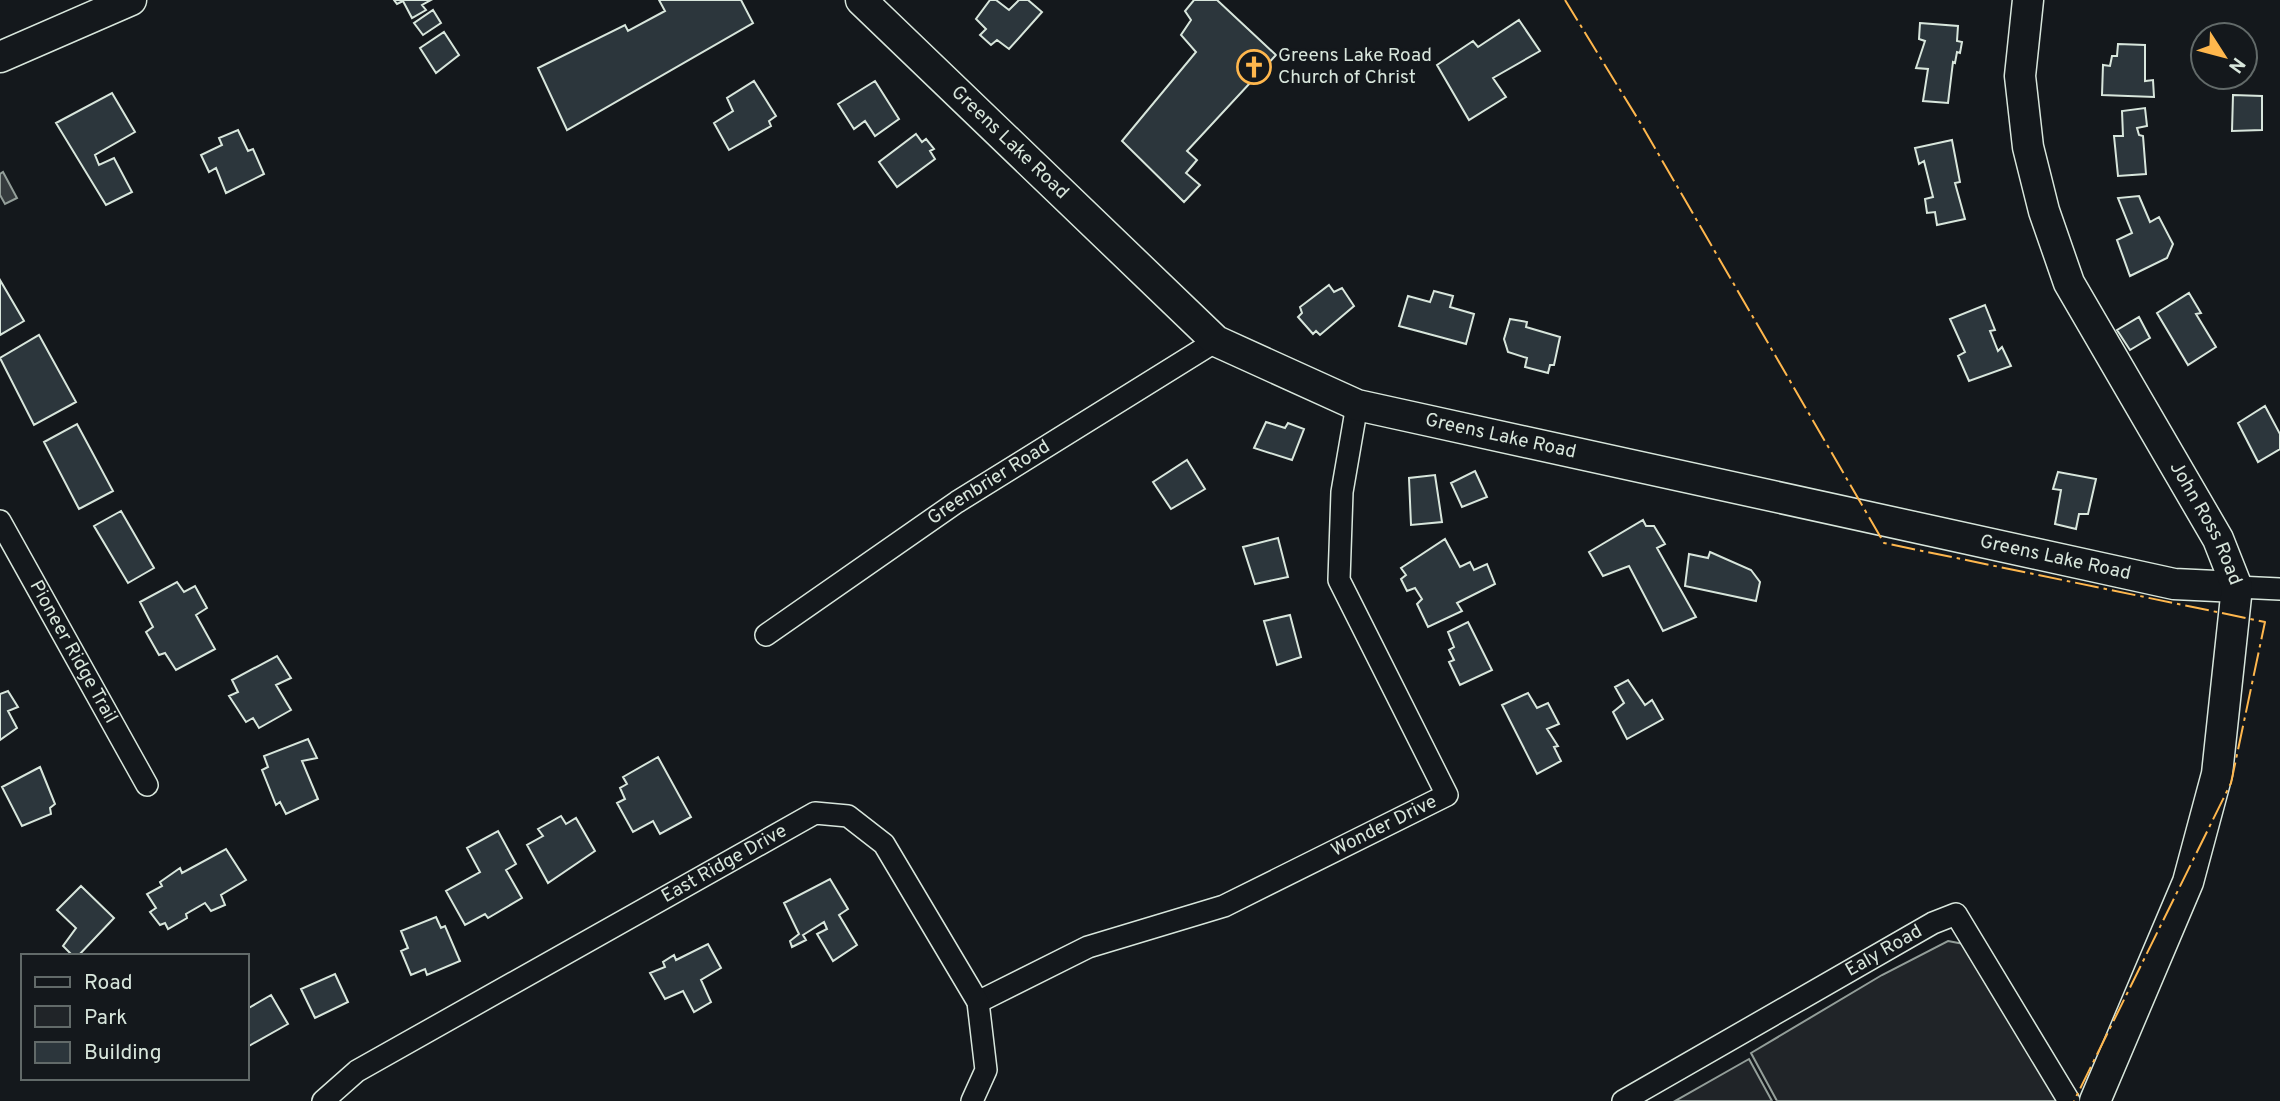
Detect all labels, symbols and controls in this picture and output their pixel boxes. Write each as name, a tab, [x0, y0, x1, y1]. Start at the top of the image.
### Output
north arrow	[2189, 21, 2259, 91]
place label: Greens Lake Road Church of Christ	[1278, 44, 1432, 90]
church icon: Greens Lake Road Church of Christ	[1235, 48, 1273, 86]
text: N	[2222, 52, 2250, 77]
street label: Greens Lake Road	[946, 81, 1073, 205]
street label: Greens Lake Road	[1423, 408, 1578, 465]
street label: Greenbrier Road	[923, 435, 1055, 531]
street label: John Ross Road	[2164, 458, 2247, 589]
street label: Greens Lake Road	[1978, 530, 2133, 586]
street label: Pioneer Ridge Trail	[24, 576, 122, 728]
street label: Wonder Drive	[1327, 790, 1441, 863]
street label: East Ridge Drive	[657, 819, 791, 909]
street label: Ealy Road	[1841, 920, 1927, 983]
legend	[21, 954, 248, 1080]
text: Road	[84, 970, 133, 997]
text: Park	[84, 1005, 127, 1032]
text: Building	[84, 1040, 162, 1067]

